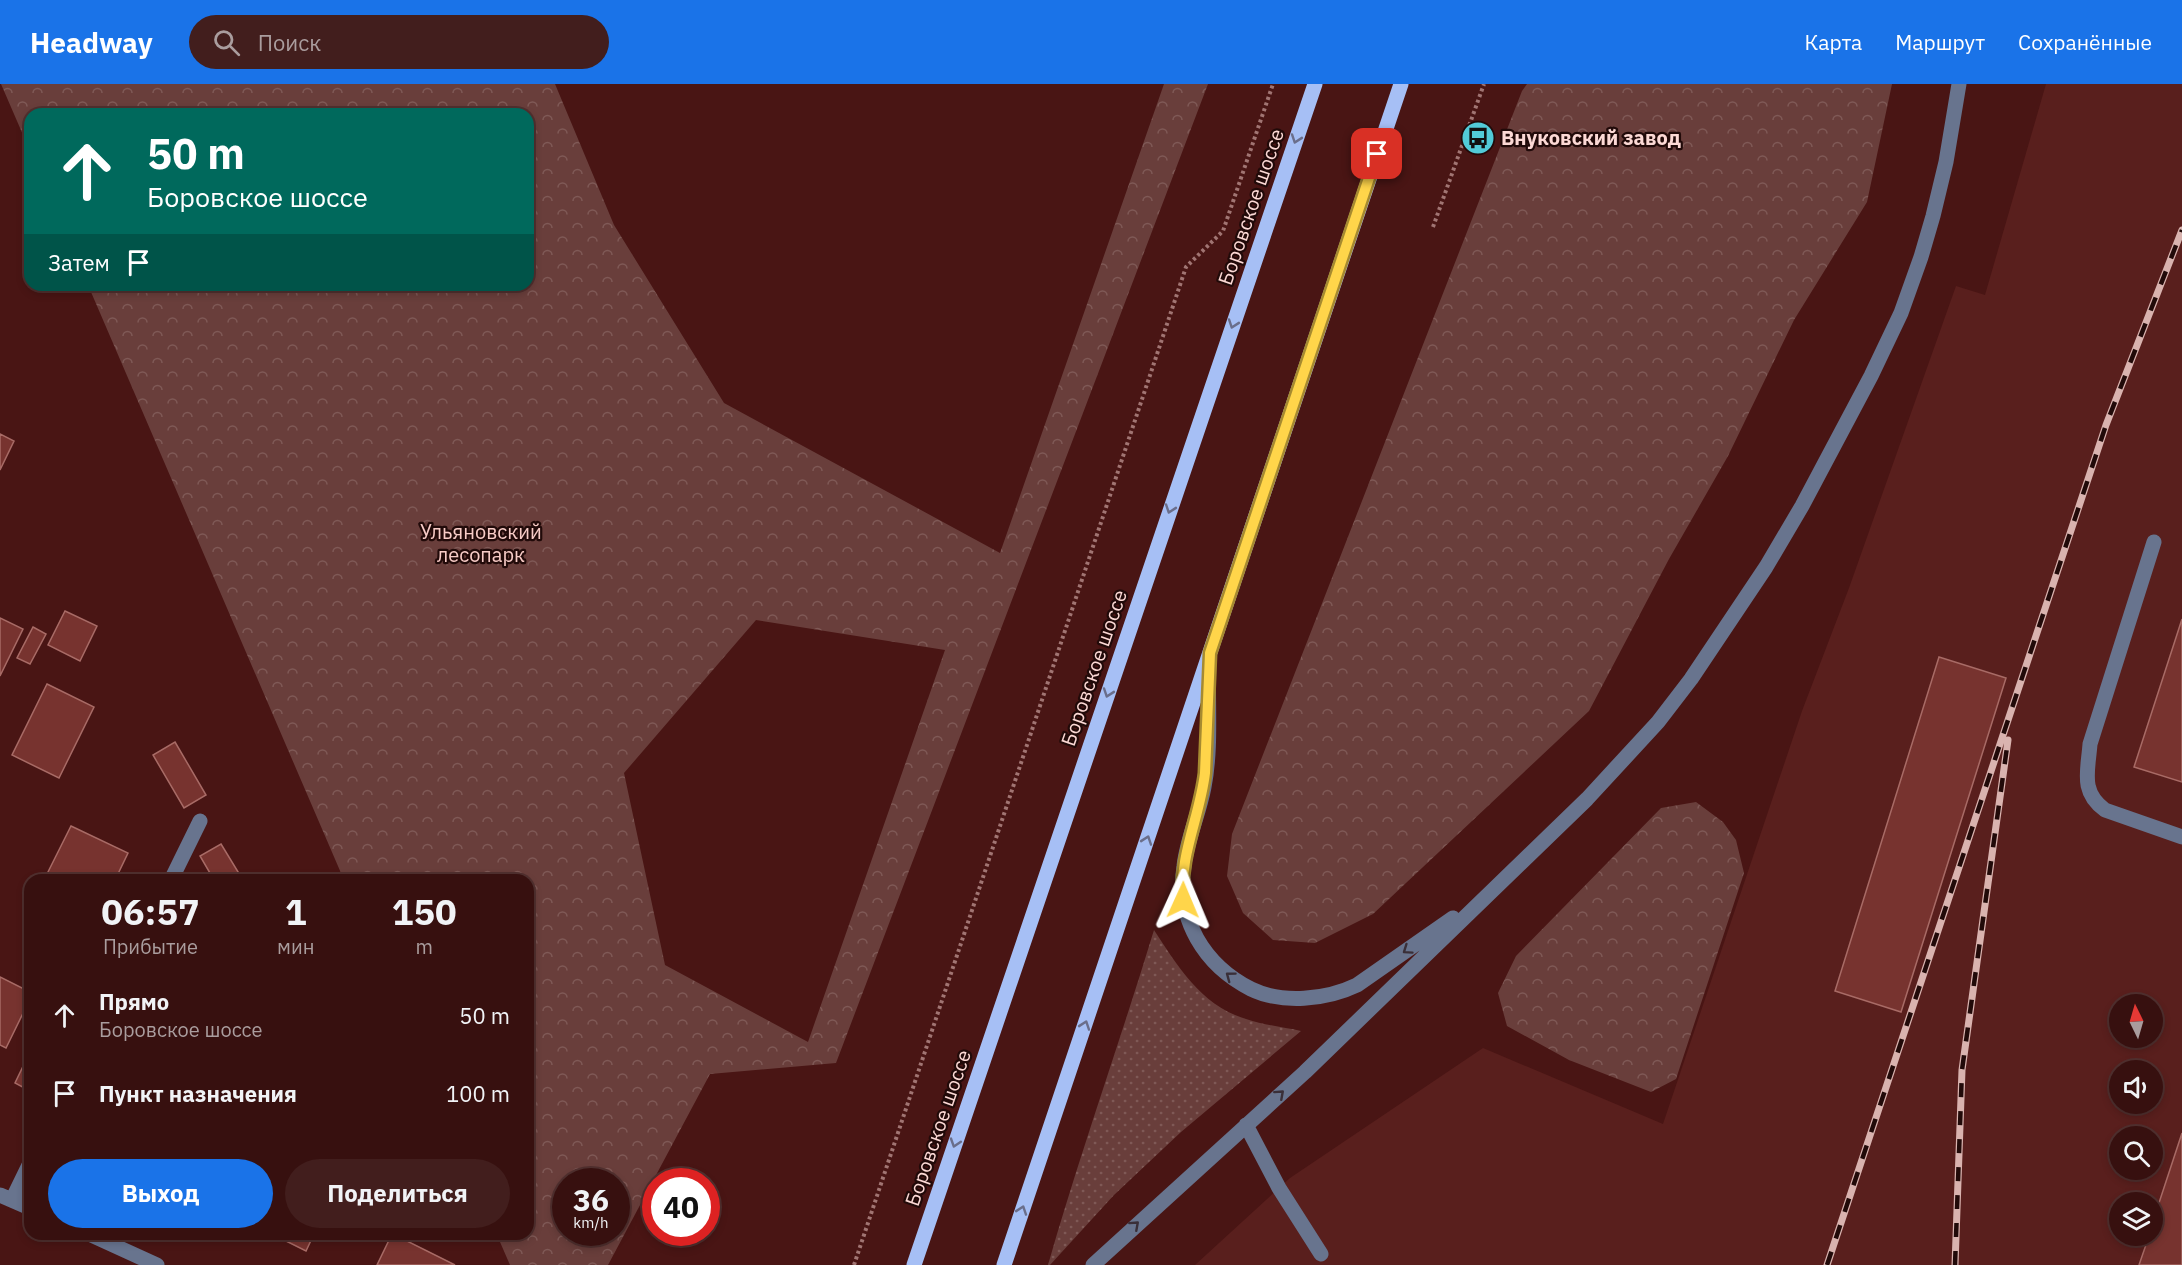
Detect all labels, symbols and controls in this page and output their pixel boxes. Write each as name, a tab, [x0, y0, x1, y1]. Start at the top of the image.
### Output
search box	[189, 15, 609, 69]
text: Headway	[30, 24, 153, 61]
icon: search	[210, 26, 243, 59]
text: Поиск	[258, 28, 321, 57]
text: Карта	[1804, 28, 1862, 56]
text: Маршрут	[1895, 28, 1985, 56]
text: Сохранённые	[2018, 28, 2152, 56]
bus stop icon: Внуковский завод	[1460, 120, 1496, 156]
place label: Внуковский завод	[1501, 124, 1681, 151]
street label: Боровское шоссе	[1211, 125, 1290, 289]
text: 50 m	[147, 126, 245, 181]
pin	[1351, 128, 1402, 179]
icon: ahead	[48, 132, 126, 210]
one-way arrow	[1291, 133, 1303, 144]
icon: arrive	[1360, 137, 1393, 170]
text: Боровское шоссе	[147, 179, 368, 214]
icon: arrive	[122, 246, 155, 279]
text: Затем	[48, 248, 110, 277]
one-way arrow	[1228, 318, 1241, 329]
one-way arrow	[1165, 503, 1178, 514]
park label: Ульяновский лесопарк	[420, 518, 542, 568]
street label: Боровское шоссе	[1054, 586, 1133, 750]
one-way arrow	[1102, 687, 1115, 698]
one-way arrow	[1139, 835, 1152, 846]
position arrow	[1151, 868, 1215, 932]
text: 06:57	[101, 888, 200, 935]
text: 1	[285, 888, 307, 935]
text: 150	[392, 888, 457, 935]
text: Прибытие	[103, 933, 198, 960]
text: мин	[277, 933, 314, 960]
text: m	[415, 933, 433, 960]
one-way arrow	[1403, 943, 1414, 954]
one-way arrow	[1226, 972, 1237, 983]
text: Прямо	[99, 987, 169, 1016]
north arrow	[2109, 994, 2163, 1048]
map controls	[2109, 994, 2163, 1246]
icon: ahead	[48, 999, 81, 1032]
text: 50 m	[459, 1001, 510, 1030]
text: Боровское шоссе	[99, 1016, 263, 1043]
one-way arrow	[1077, 1020, 1090, 1031]
street label: Боровское шоссе	[898, 1046, 977, 1210]
button: sound	[2109, 1060, 2163, 1114]
icon: arrive	[48, 1077, 81, 1110]
text: Пункт назначения	[99, 1079, 297, 1108]
text: 100 m	[446, 1079, 510, 1108]
one-way arrow	[1273, 1090, 1284, 1101]
button: search	[2109, 1126, 2163, 1180]
one-way arrow	[950, 1137, 962, 1148]
button: Выход	[48, 1159, 273, 1228]
button: Поделиться	[285, 1159, 510, 1228]
speed limit sign: 40	[642, 1168, 720, 1246]
text: 36	[573, 1180, 609, 1219]
button: layers	[2109, 1192, 2163, 1246]
one-way arrow	[1015, 1205, 1028, 1216]
text: km/h	[573, 1213, 609, 1232]
one-way arrow	[1128, 1221, 1139, 1232]

